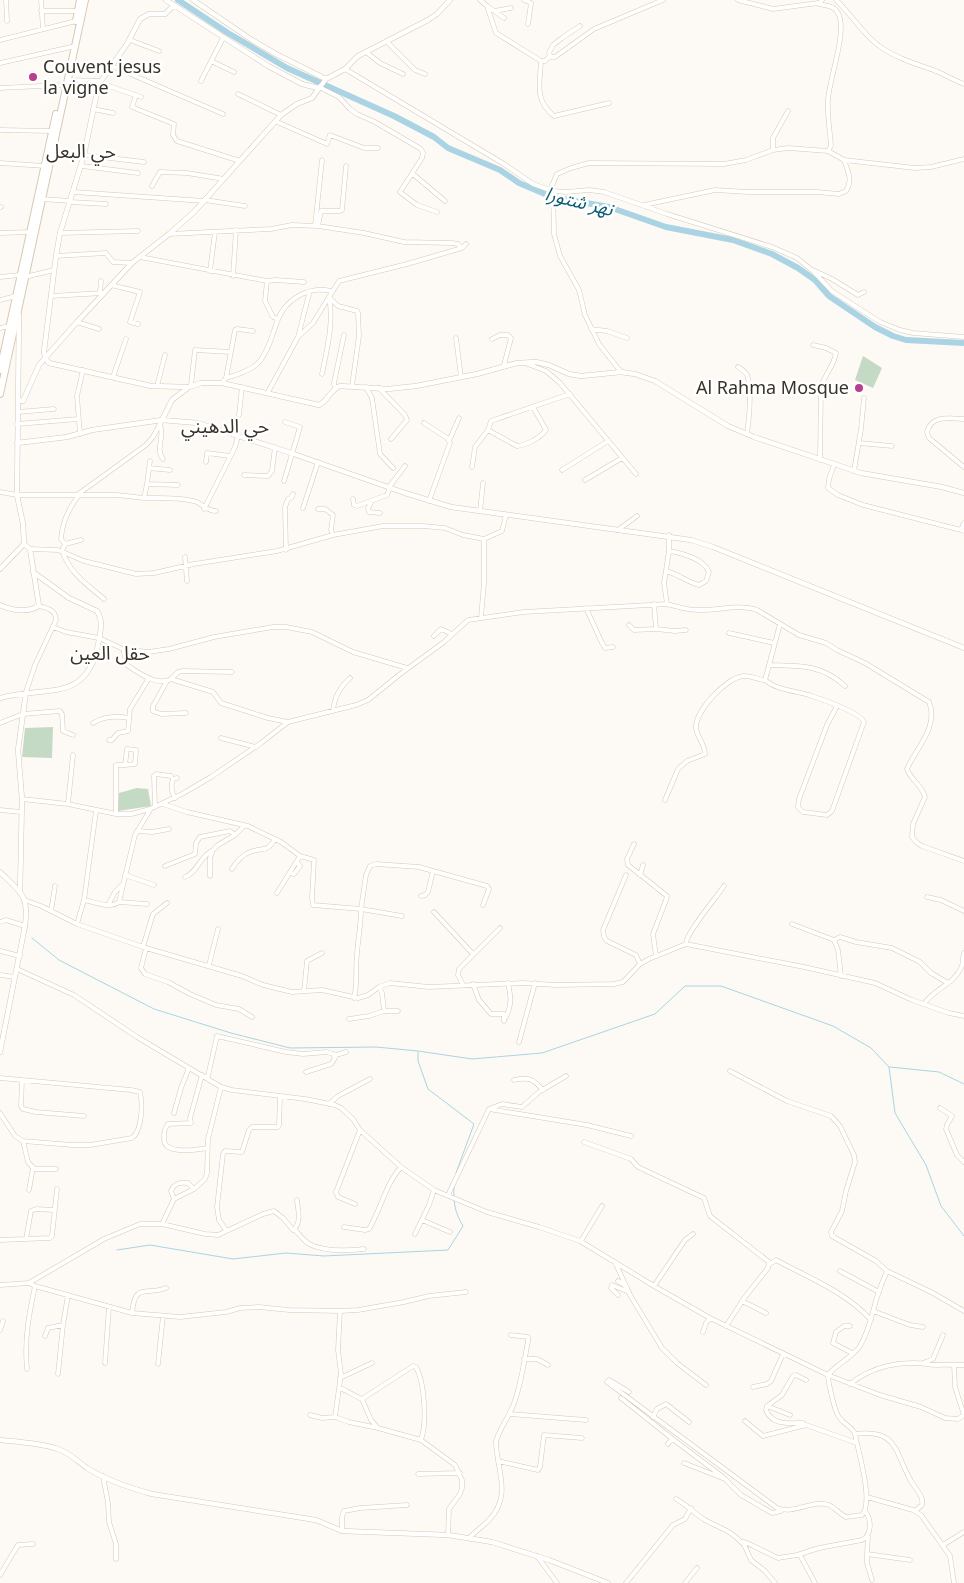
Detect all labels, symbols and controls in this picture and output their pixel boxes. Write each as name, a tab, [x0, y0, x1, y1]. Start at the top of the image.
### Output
place label: Couvent jesus la vigne	[43, 48, 161, 107]
marker: Couvent jesus la vigne	[27, 71, 39, 83]
district label: حي البعل	[46, 132, 116, 172]
water label: نهر شتورا	[540, 174, 619, 230]
place label: Al Rahma Mosque	[696, 369, 849, 407]
marker: Al Rahma Mosque	[853, 382, 865, 394]
district label: حي الدهيني	[181, 407, 269, 447]
district label: حقل العين	[70, 634, 150, 674]

